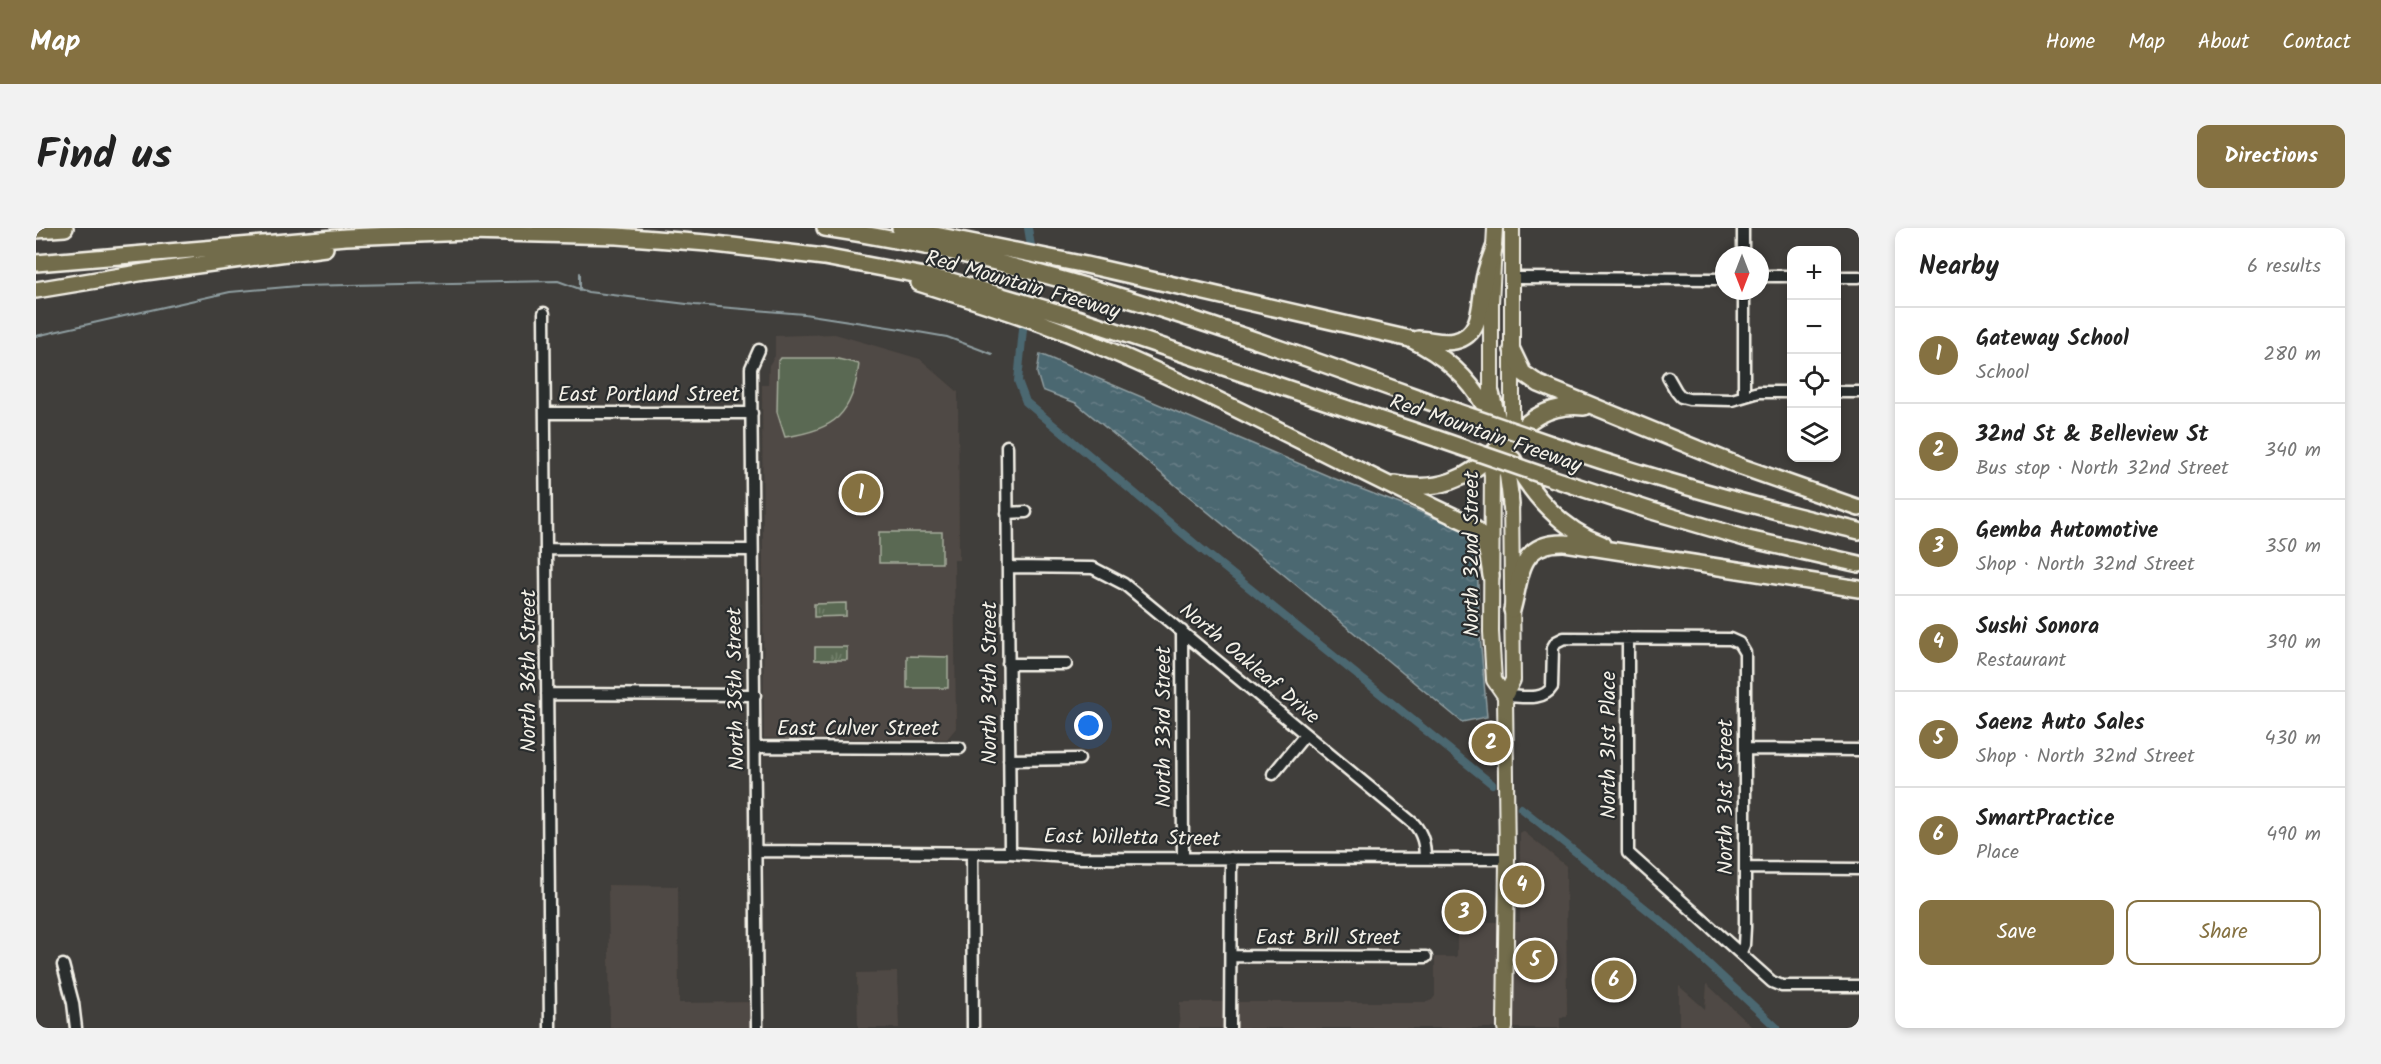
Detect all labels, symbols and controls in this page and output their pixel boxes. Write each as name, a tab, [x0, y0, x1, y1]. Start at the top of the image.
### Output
text: Map	[30, 20, 81, 65]
text: Home	[2046, 26, 2095, 59]
text: Map	[2128, 26, 2165, 59]
text: About	[2198, 26, 2249, 59]
text: Contact	[2282, 26, 2351, 59]
text: Find us	[36, 123, 172, 190]
button: Directions	[2197, 125, 2345, 188]
street label: Red Mountain Freeway	[921, 242, 1124, 329]
north arrow	[1715, 246, 1769, 300]
map controls	[1787, 246, 1841, 462]
button: +	[1787, 246, 1841, 300]
text: Nearby	[1919, 246, 1999, 288]
text: 6 results	[2247, 251, 2321, 283]
button: −	[1787, 300, 1841, 354]
text: Gateway School	[1976, 322, 2129, 357]
text: 1	[1935, 339, 1942, 371]
text: 280 m	[2263, 339, 2321, 371]
button: locate	[1787, 354, 1841, 408]
text: School	[1976, 357, 2029, 389]
street label: East Portland Street	[558, 379, 741, 412]
street label: Red Mountain Freeway	[1385, 386, 1586, 483]
button: layers	[1787, 408, 1841, 462]
text: 32nd St & Belleview St	[1976, 418, 2208, 453]
text: 2	[1933, 435, 1944, 467]
text: 340 m	[2265, 435, 2321, 467]
text: Bus stop · North 32nd Street	[1976, 453, 2229, 485]
pin: 1	[842, 470, 880, 516]
street label: North 32nd Street	[1456, 470, 1489, 637]
text: Gemba Automotive	[1976, 514, 2158, 549]
text: 3	[1933, 531, 1944, 563]
text: 350 m	[2265, 531, 2321, 563]
text: Shop · North 32nd Street	[1976, 549, 2195, 581]
street label: North 36th Street	[513, 589, 546, 753]
street label: North Oakleaf Drive	[1171, 595, 1327, 734]
street label: North 34th Street	[974, 601, 1007, 765]
street label: North 35th Street	[719, 606, 754, 771]
text: Sushi Sonora	[1976, 610, 2099, 645]
text: 4	[1933, 627, 1944, 659]
text: 390 m	[2266, 627, 2321, 659]
street label: North 33rd Street	[1148, 645, 1181, 808]
text: Restaurant	[1976, 645, 2066, 677]
street label: North 31st Place	[1593, 671, 1626, 819]
text: Saenz Auto Sales	[1976, 706, 2145, 741]
your location	[1074, 711, 1103, 740]
street label: East Culver Street	[777, 713, 940, 746]
street label: North 31st Street	[1710, 718, 1743, 875]
pin: 2	[1472, 720, 1510, 766]
text: 5	[1933, 723, 1944, 755]
text: 430 m	[2265, 723, 2321, 755]
text: Shop · North 32nd Street	[1976, 741, 2195, 773]
text: SmartPractice	[1976, 802, 2114, 837]
text: 6	[1933, 819, 1944, 851]
text: 490 m	[2266, 819, 2321, 851]
street label: East Willetta Street	[1043, 820, 1221, 857]
text: Place	[1976, 837, 2019, 869]
pin: 4	[1502, 862, 1542, 908]
pin: 3	[1444, 890, 1484, 934]
button: Save	[1919, 900, 2114, 965]
button: Share	[2126, 900, 2321, 965]
street label: East Brill Street	[1256, 922, 1401, 955]
pin: 5	[1516, 938, 1554, 982]
pin: 6	[1594, 958, 1634, 1002]

